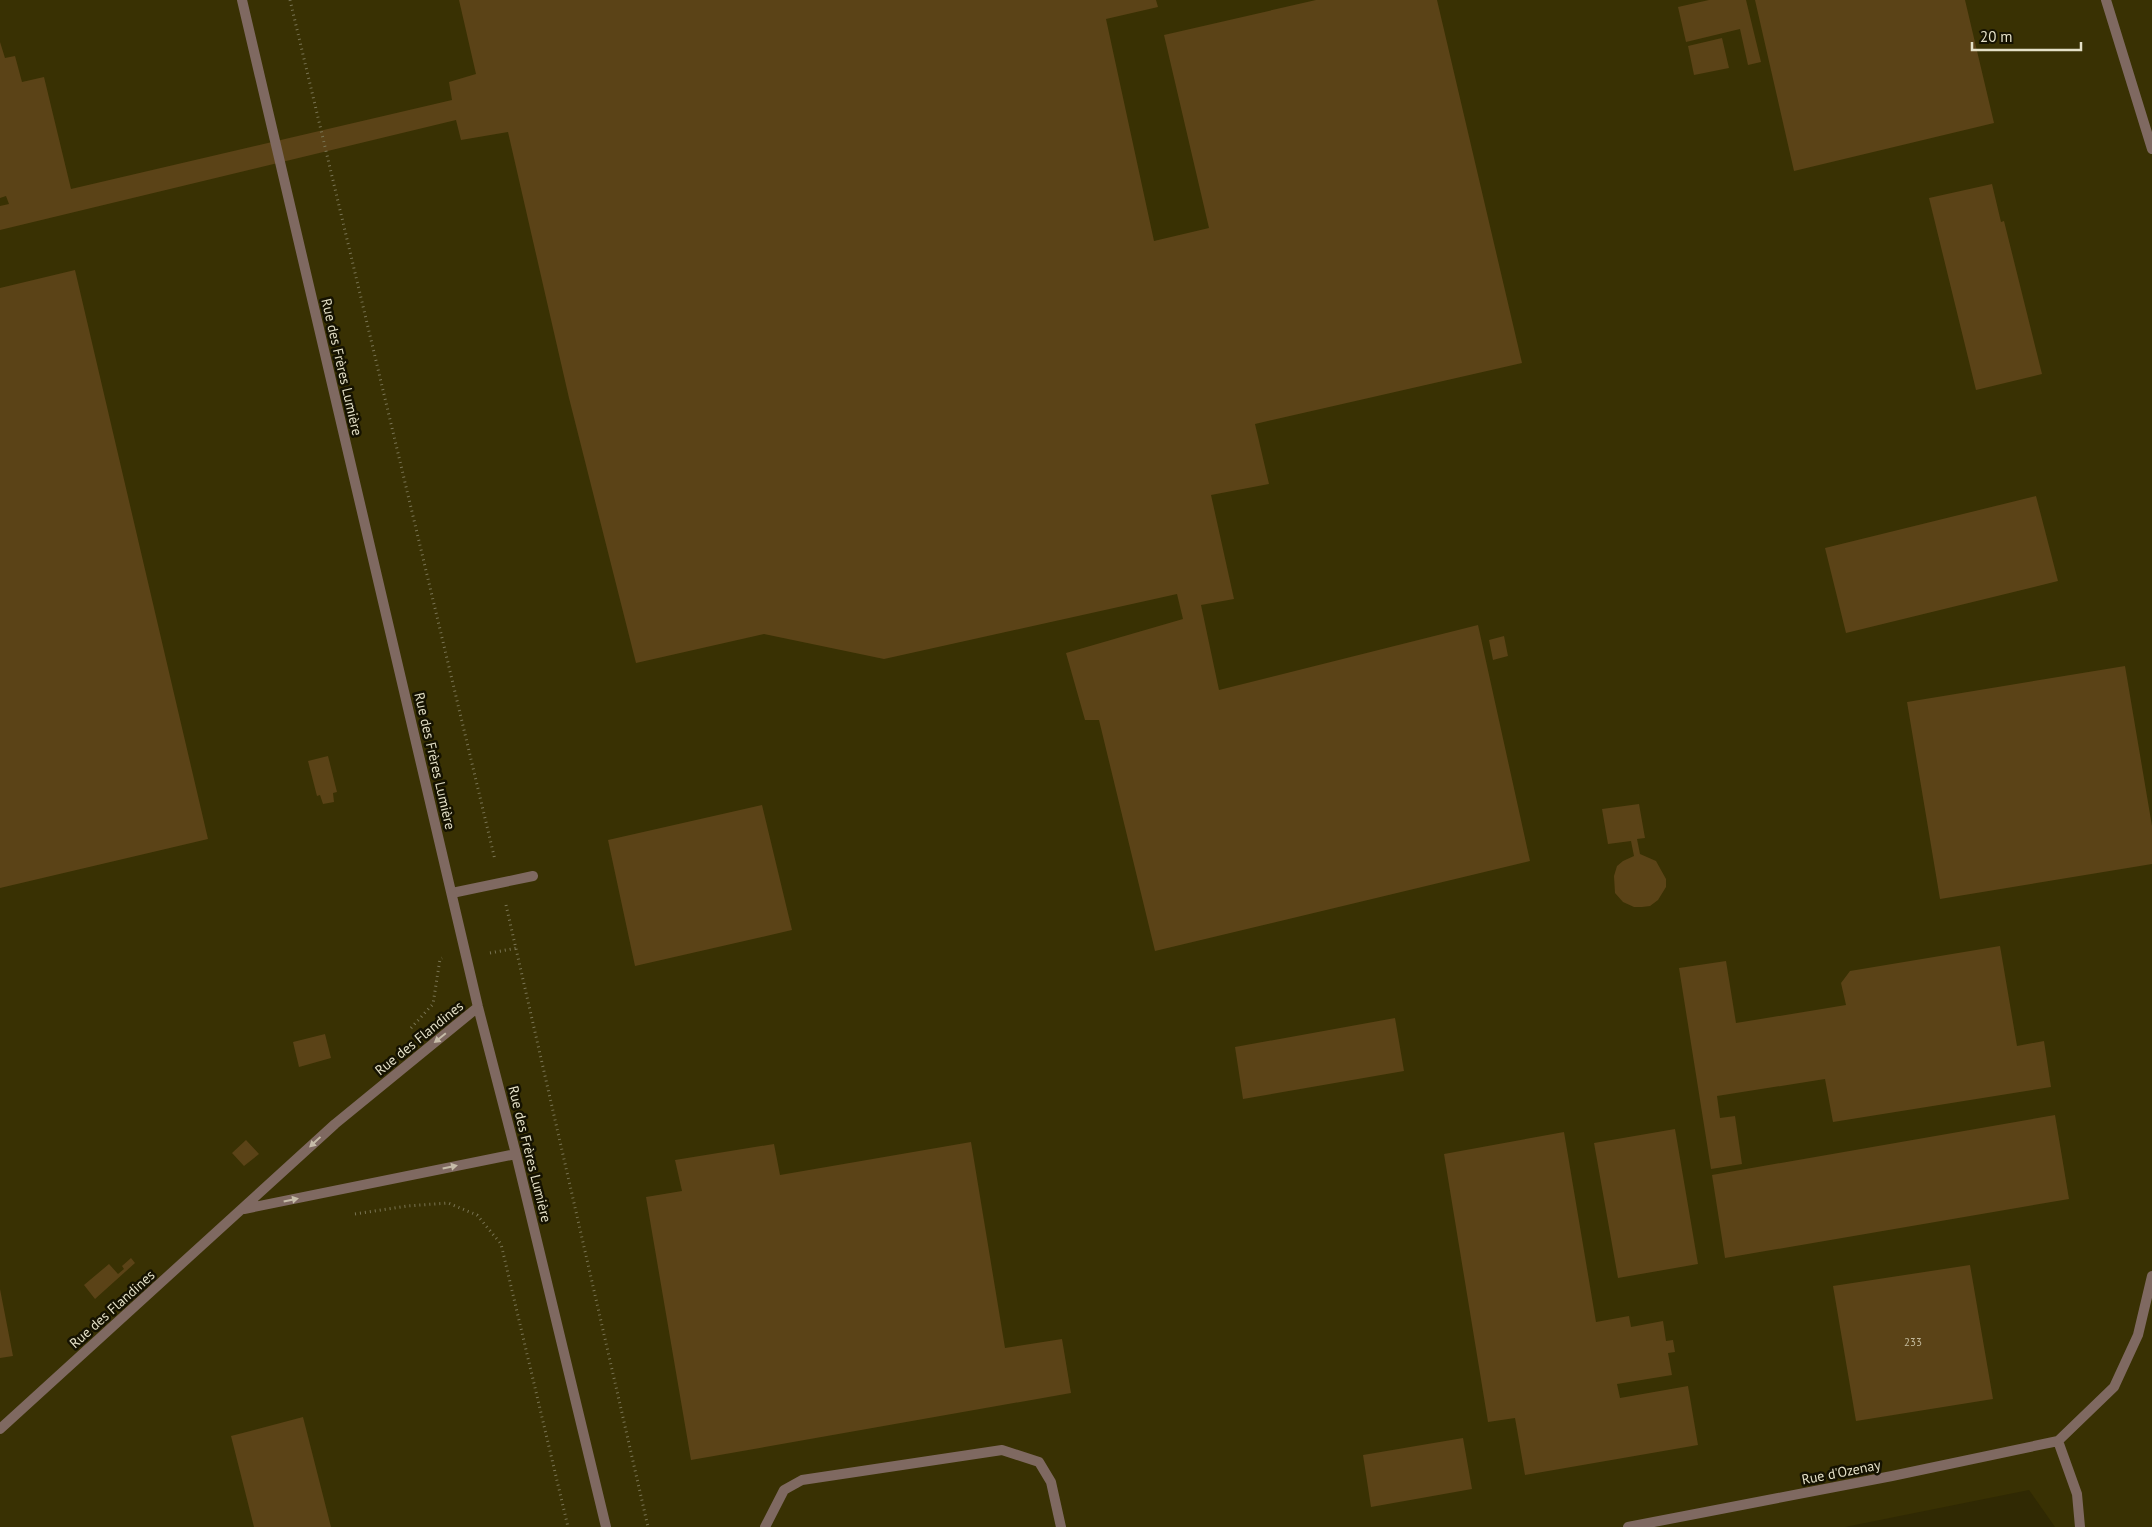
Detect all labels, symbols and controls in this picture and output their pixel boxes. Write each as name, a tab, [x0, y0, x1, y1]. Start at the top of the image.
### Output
scale bar	[1972, 20, 2081, 52]
text: 20 m	[1980, 27, 2013, 46]
street label: Rue des Frères Lumière	[317, 297, 367, 437]
street label: Rue des Frères Lumière	[410, 691, 460, 831]
street label: Rue des Flandines	[371, 997, 467, 1079]
one-way arrow	[434, 1033, 447, 1044]
street label: Rue des Frères Lumière	[504, 1084, 556, 1224]
one-way arrow	[310, 1136, 322, 1148]
one-way arrow	[442, 1163, 458, 1171]
one-way arrow	[283, 1195, 299, 1203]
street label: Rue des Flandines	[66, 1266, 159, 1352]
house number: 233	[1904, 1335, 1922, 1349]
street label: Rue d'Ozenay	[1800, 1455, 1883, 1488]

